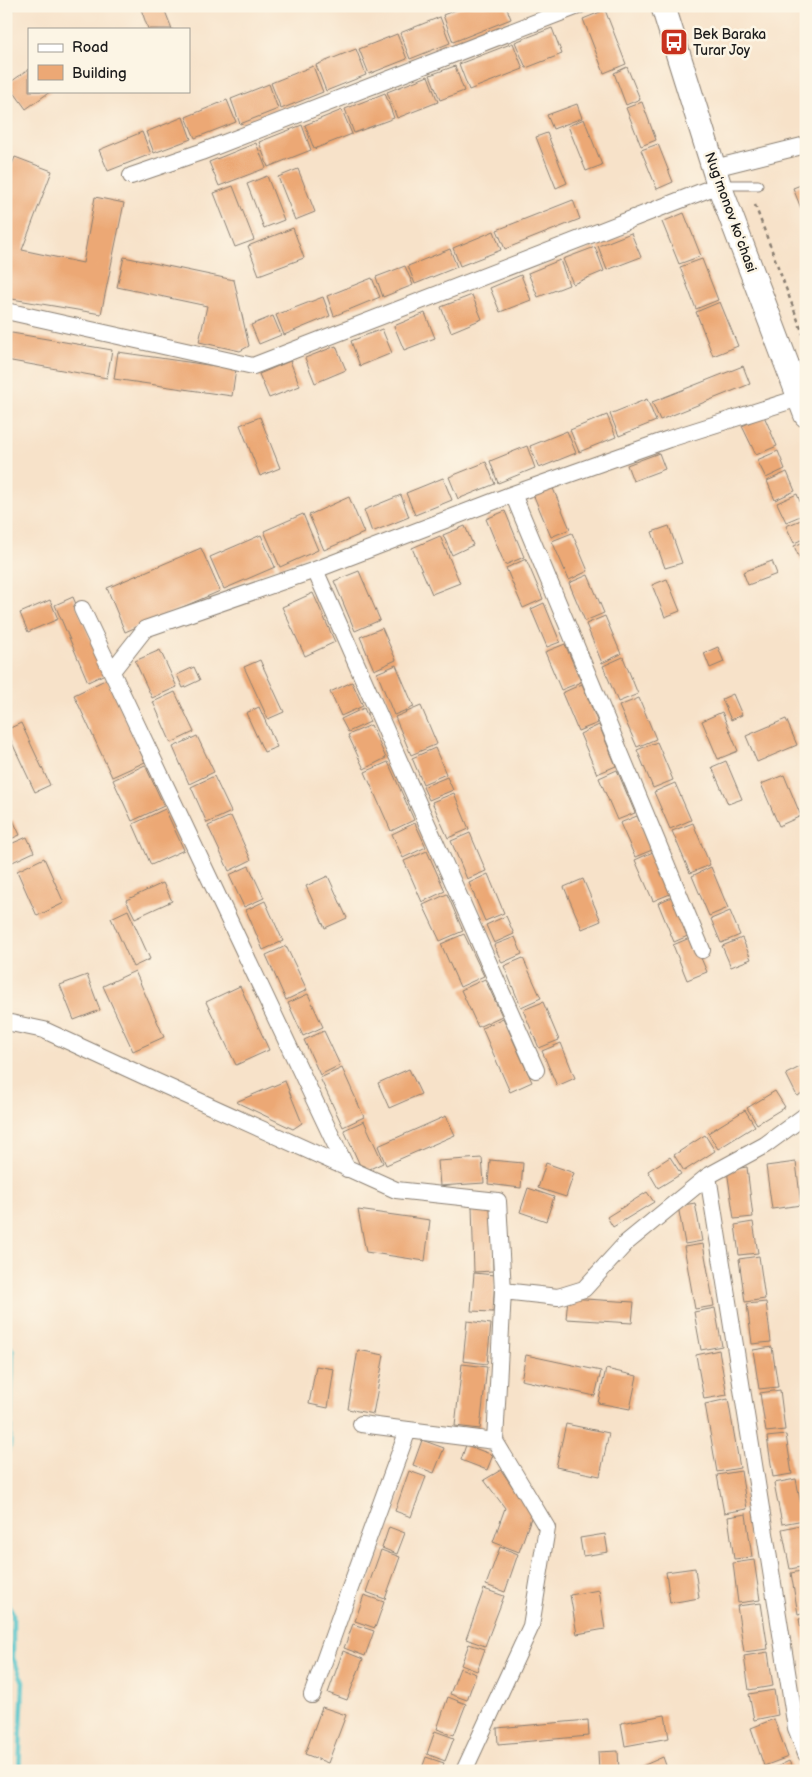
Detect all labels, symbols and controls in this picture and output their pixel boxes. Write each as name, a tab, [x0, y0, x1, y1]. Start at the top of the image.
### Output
place label: Bek Baraka Turar Joy	[693, 26, 766, 59]
bus stop icon: Bek Baraka Turar Joy	[659, 27, 689, 57]
legend	[28, 28, 190, 92]
text: Road	[72, 38, 108, 57]
text: Building	[72, 64, 127, 83]
street label: Nugʻmonov koʻchasi	[701, 150, 760, 274]

